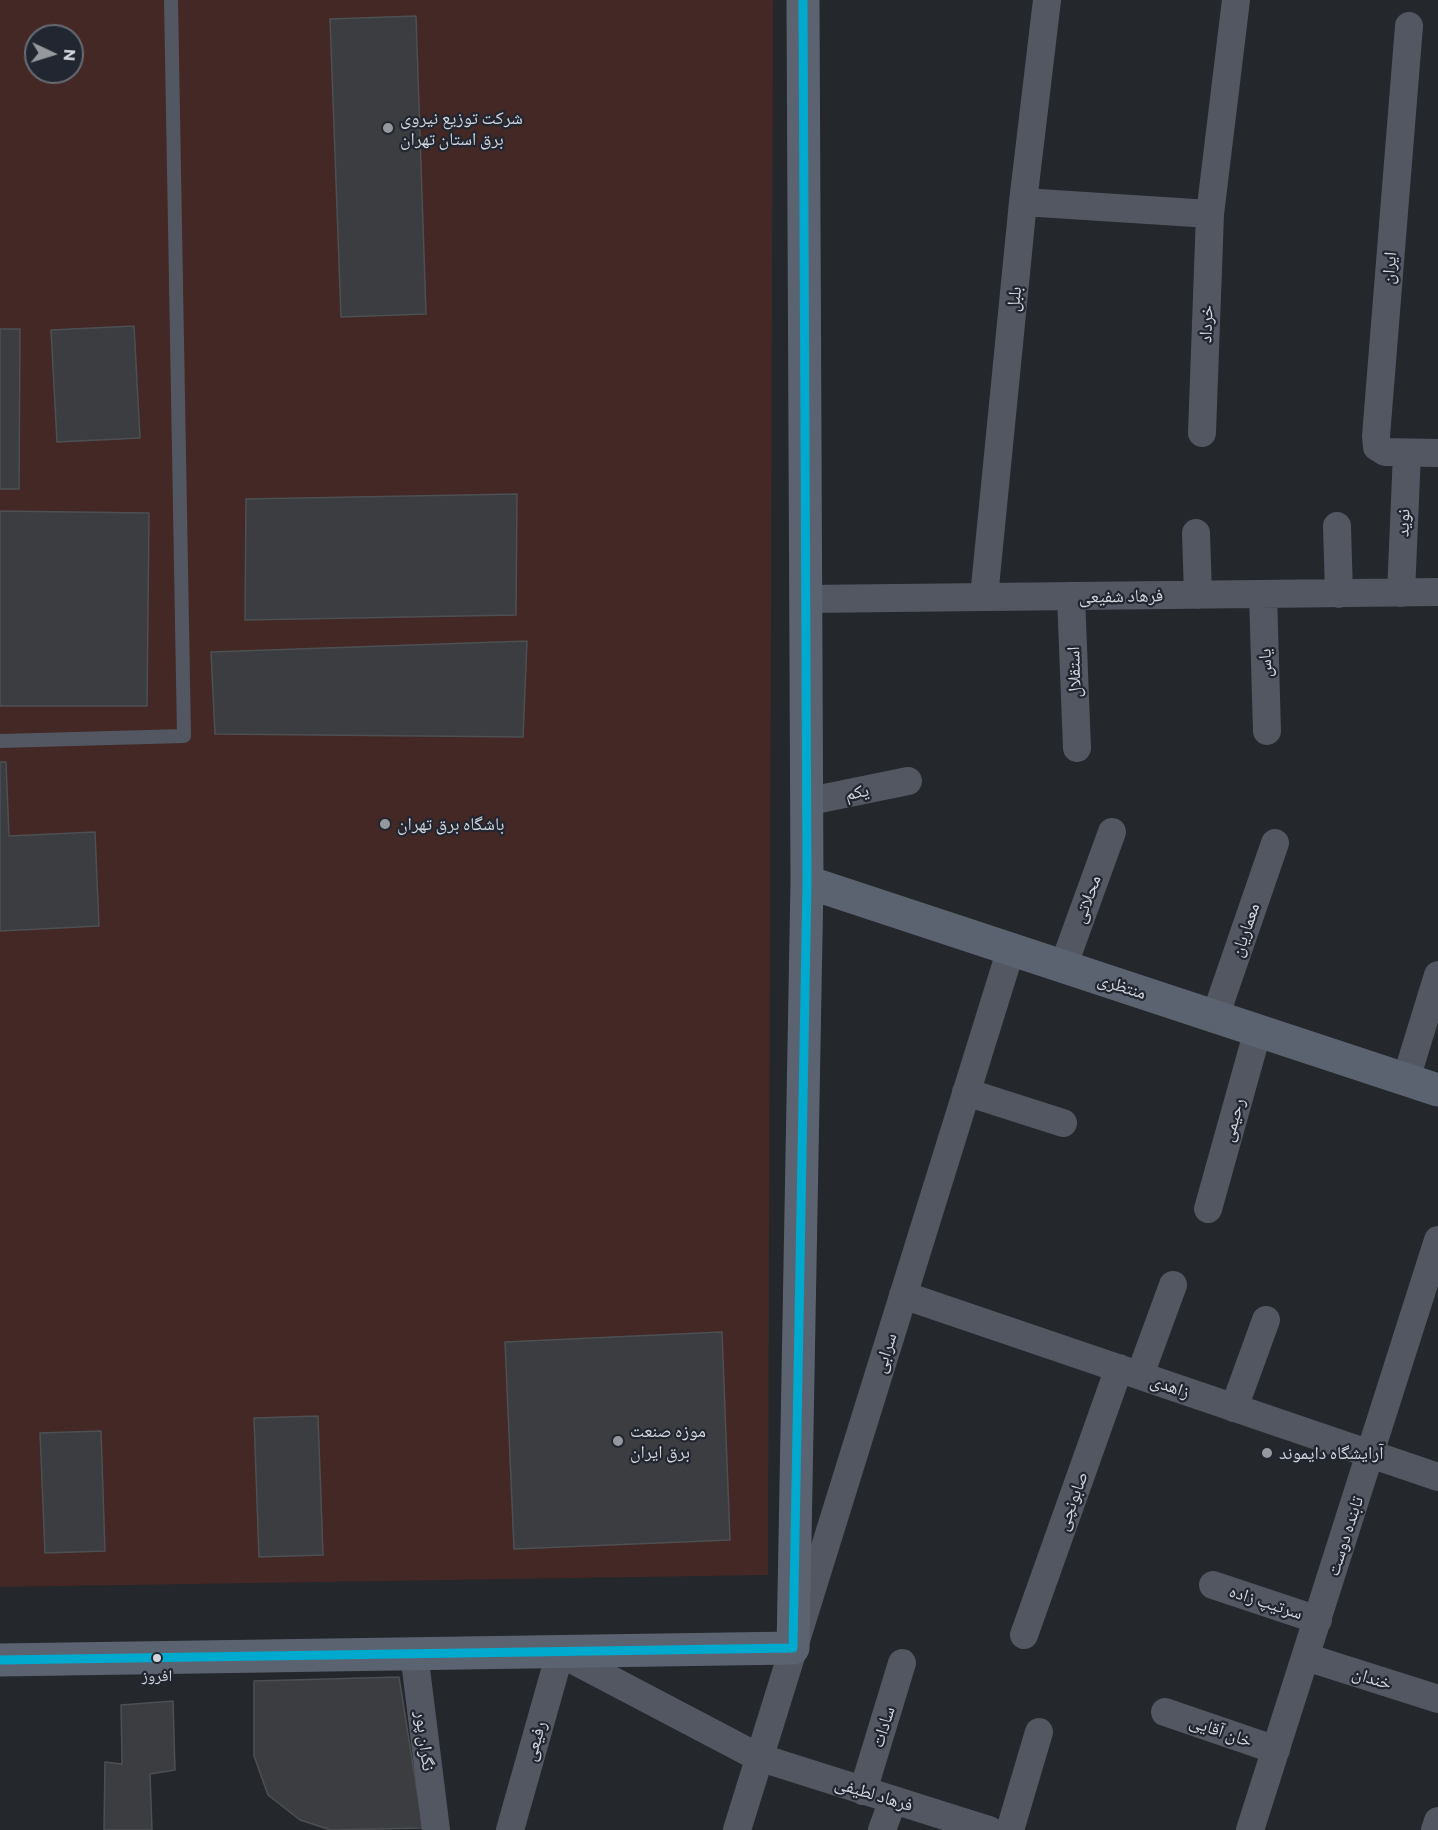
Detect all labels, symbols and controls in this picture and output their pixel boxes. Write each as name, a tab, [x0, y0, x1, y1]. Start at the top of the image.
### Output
north arrow	[24, 24, 84, 84]
text: N	[61, 49, 80, 62]
place label: شرکت توزیع نیروی برق استان تهران	[400, 107, 523, 150]
marker: شرکت توزیع نیروی برق استان تهران	[381, 121, 395, 135]
street label: ایران	[1377, 251, 1401, 285]
street label: بلبل	[1002, 285, 1026, 313]
street label: خرداد	[1195, 305, 1217, 343]
street label: نوید	[1392, 509, 1414, 537]
street label: فرهاد شفیعی	[1079, 584, 1163, 608]
street label: استقلال	[1062, 646, 1086, 698]
street label: یاس	[1254, 648, 1276, 678]
street label: یکم	[843, 779, 871, 805]
place label: باشگاه برق تهران	[397, 813, 504, 835]
marker: باشگاه برق تهران	[378, 817, 392, 831]
street label: محلاتی	[1068, 872, 1106, 926]
street label: معماریان	[1226, 900, 1264, 960]
street label: منتظری	[1095, 968, 1149, 1004]
street label: رحیمی	[1216, 1096, 1250, 1144]
street label: سرابی	[869, 1330, 901, 1376]
street label: زاهدی	[1148, 1369, 1192, 1403]
place label: موزه صنعت برق ایران	[630, 1420, 706, 1462]
marker: موزه صنعت برق ایران	[611, 1434, 625, 1448]
place label: آرایشگاه دایموند	[1279, 1442, 1383, 1464]
marker: آرایشگاه دایموند	[1260, 1446, 1274, 1460]
street label: صابونچی	[1051, 1468, 1093, 1534]
street label: تابنده دوست	[1322, 1493, 1368, 1579]
street label: سرتیپ زاده	[1227, 1580, 1305, 1624]
marker: افروز	[151, 1652, 163, 1664]
street label: خندان	[1350, 1662, 1394, 1694]
place label: افروز	[142, 1666, 172, 1686]
street label: سادات	[867, 1704, 899, 1750]
street label: نگران پور	[411, 1710, 439, 1772]
street label: خان آقایی	[1187, 1710, 1255, 1752]
street label: رفیعی	[519, 1718, 551, 1764]
street label: فرهاد لطیفی	[832, 1772, 916, 1816]

